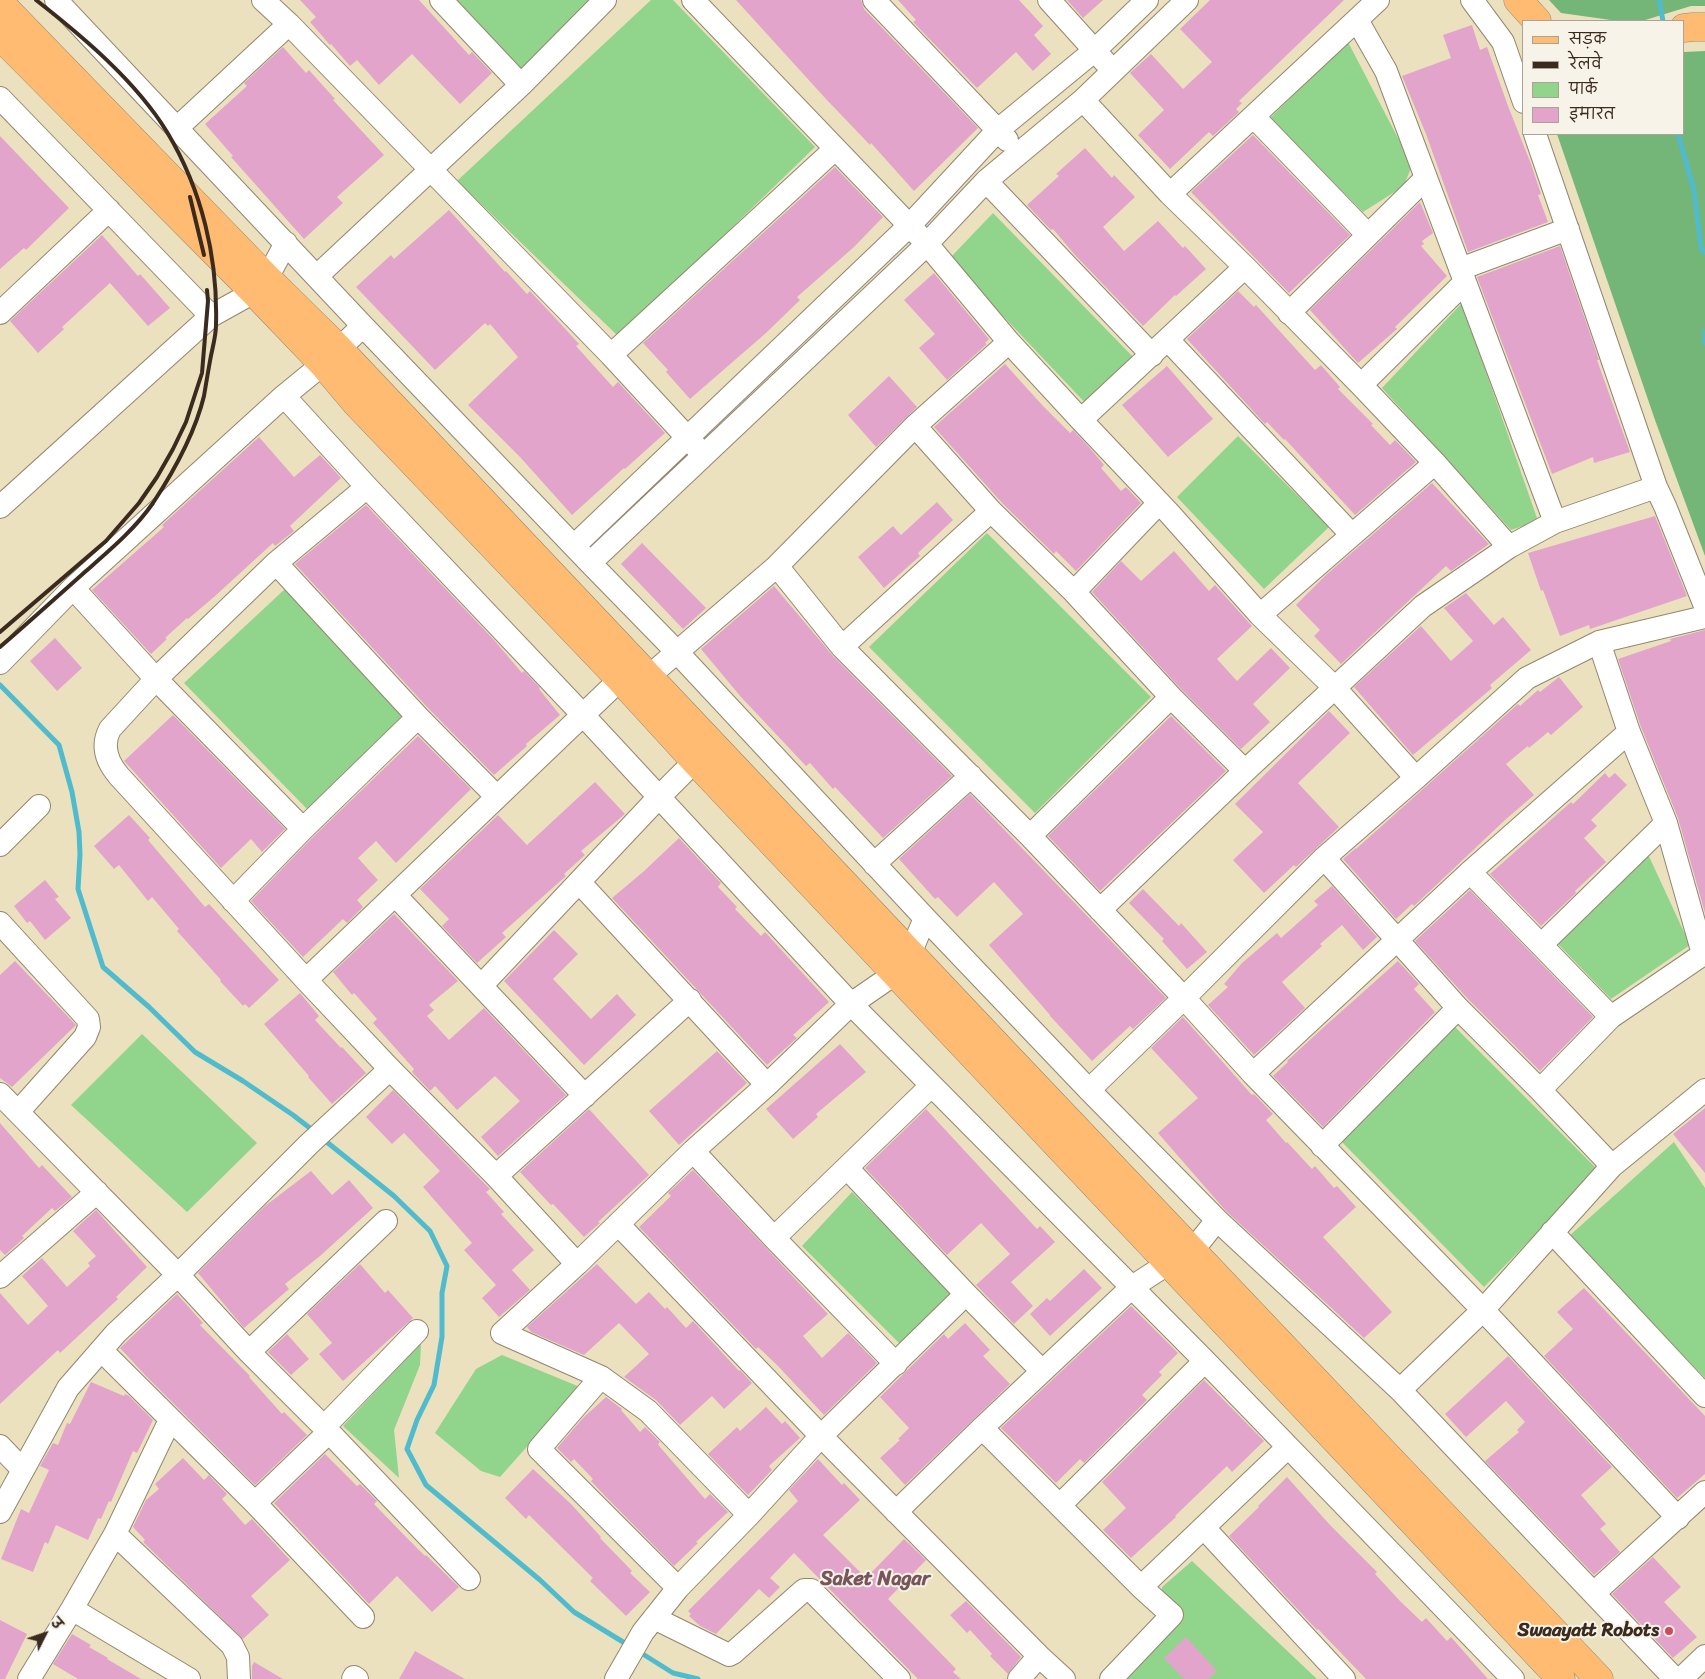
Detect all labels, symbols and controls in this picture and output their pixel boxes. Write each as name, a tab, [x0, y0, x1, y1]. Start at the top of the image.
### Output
legend	[1522, 20, 1685, 135]
text: सड़क	[1569, 26, 1606, 52]
text: रेलवे	[1569, 51, 1602, 77]
text: पार्क	[1569, 76, 1597, 102]
text: इमारत	[1569, 101, 1615, 127]
district label: Saket Nagar	[820, 1568, 930, 1592]
north arrow	[20, 1609, 70, 1659]
text: उ	[44, 1612, 69, 1636]
place label: Swaayatt Robots	[1517, 1620, 1659, 1642]
marker: Swaayatt Robots	[1663, 1625, 1675, 1637]

